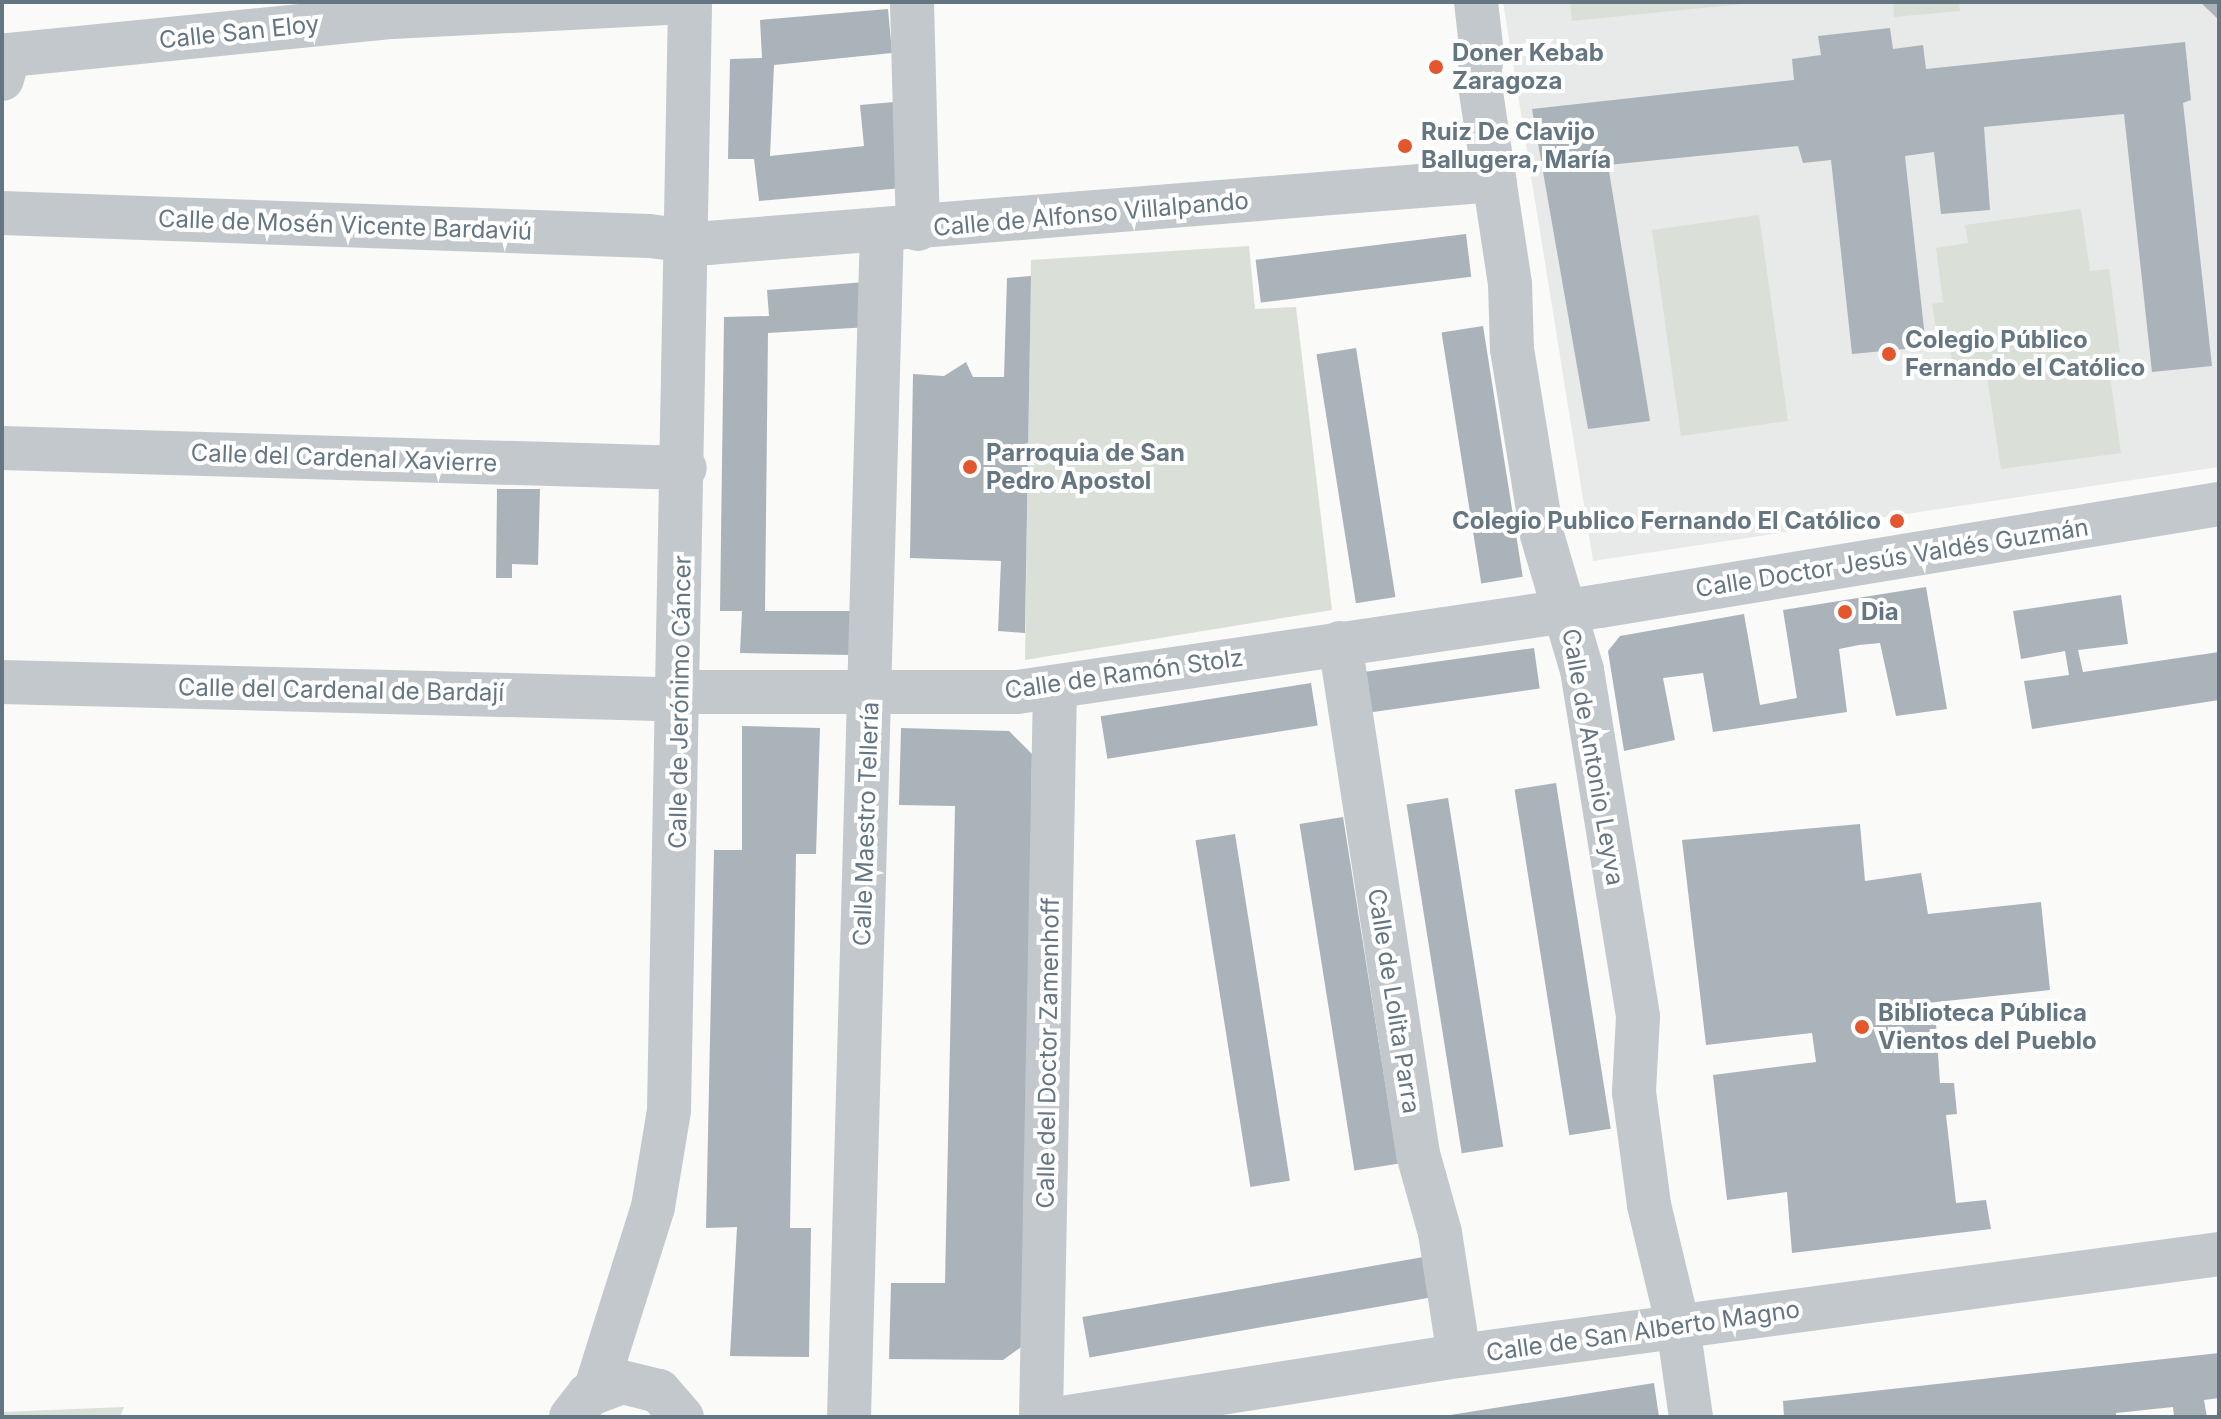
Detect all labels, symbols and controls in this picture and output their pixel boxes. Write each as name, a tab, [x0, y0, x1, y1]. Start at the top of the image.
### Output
street label: Calle San Eloy	[158, 9, 320, 55]
place label: Doner Kebab Zaragoza	[1452, 39, 1604, 95]
marker: Doner Kebab Zaragoza	[1427, 58, 1445, 76]
place label: Ruiz De Clavijo Ballugera, María	[1421, 118, 1612, 174]
marker: Ruiz De Clavijo Ballugera, María	[1396, 137, 1414, 155]
street label: Calle de Alfonso Villalpando	[932, 186, 1250, 242]
street label: Calle de Mosén Vicente Bardaviú	[158, 204, 532, 246]
place label: Colegio Público Fernando el Católico	[1905, 326, 2145, 382]
marker: Colegio Público Fernando el Católico	[1880, 345, 1898, 363]
street label: Calle del Cardenal Xavierre	[190, 438, 498, 478]
place label: Parroquia de San Pedro Apostol	[986, 439, 1185, 495]
marker: Parroquia de San Pedro Apostol	[961, 458, 979, 476]
place label: Colegio Publico Fernando El Católico	[1452, 507, 1881, 535]
marker: Colegio Publico Fernando El Católico	[1888, 512, 1906, 530]
street label: Calle Doctor Jesús Valdés Guzmán	[1694, 513, 2090, 603]
street label: Calle de Jerónimo Cáncer	[663, 555, 697, 849]
place label: Dia	[1861, 598, 1899, 626]
marker: Dia	[1836, 603, 1854, 621]
street label: Calle de Antonio Leyva	[1556, 626, 1630, 888]
street label: Calle de Ramón Stolz	[1003, 643, 1245, 705]
street label: Calle del Cardenal de Bardají	[178, 673, 504, 707]
street label: Calle Maestro Tellería	[847, 701, 885, 947]
street label: Calle de Lolita Parra	[1362, 886, 1426, 1116]
street label: Calle del Doctor Zamenhoff	[1031, 897, 1065, 1209]
place label: Biblioteca Pública Vientos del Pueblo	[1878, 999, 2097, 1055]
marker: Biblioteca Pública Vientos del Pueblo	[1853, 1018, 1871, 1036]
street label: Calle de San Alberto Magno	[1484, 1295, 1802, 1367]

